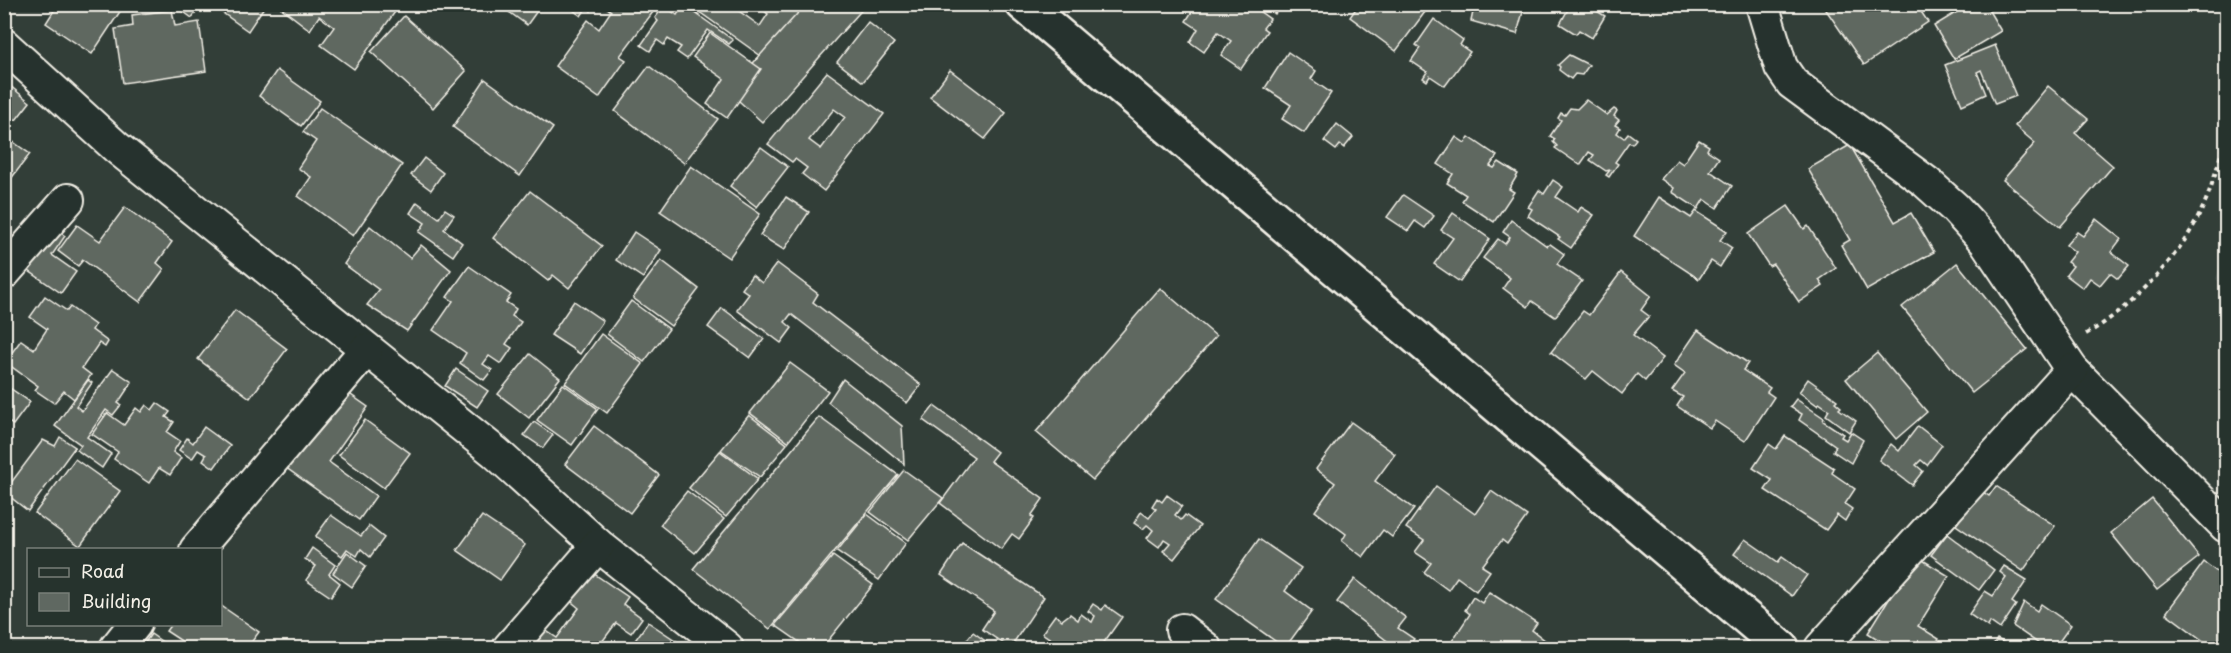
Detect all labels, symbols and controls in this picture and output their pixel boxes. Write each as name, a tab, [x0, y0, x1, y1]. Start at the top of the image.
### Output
legend	[27, 548, 222, 626]
text: Road	[81, 557, 125, 584]
text: Building	[81, 587, 151, 614]

